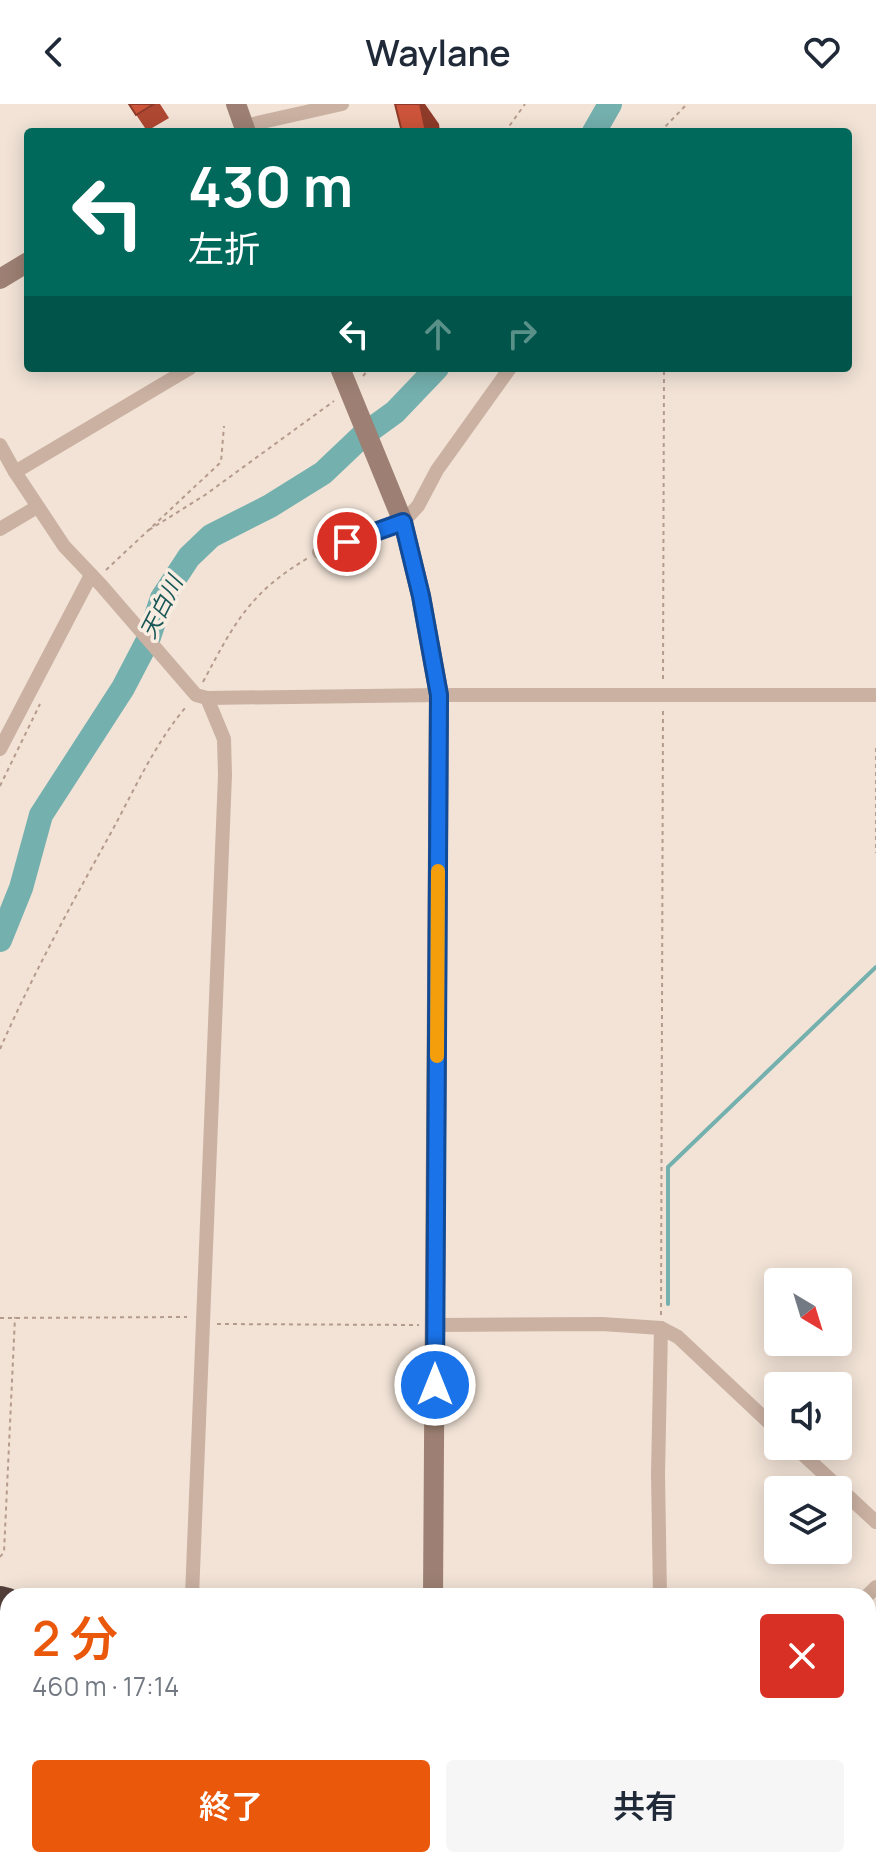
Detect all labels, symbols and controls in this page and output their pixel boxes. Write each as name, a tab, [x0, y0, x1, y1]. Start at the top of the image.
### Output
text: Waylane	[365, 28, 511, 77]
icon: back	[32, 30, 76, 74]
icon: heart	[800, 30, 844, 74]
text: 430 m	[188, 147, 353, 224]
icon: left	[56, 160, 160, 264]
text: 左折	[188, 224, 260, 273]
icon: left	[332, 312, 376, 356]
icon: ahead	[416, 312, 460, 356]
icon: right	[500, 312, 544, 356]
pin	[313, 508, 381, 576]
icon: arrive	[325, 520, 369, 564]
water label: 天白川	[133, 569, 190, 643]
north arrow	[764, 1268, 852, 1356]
map controls	[764, 1268, 852, 1564]
position arrow	[393, 1343, 477, 1427]
button: sound	[764, 1372, 852, 1460]
button: layers	[764, 1476, 852, 1564]
text: 2 分	[32, 1605, 118, 1670]
button: close	[760, 1614, 844, 1698]
text: 460 m · 17:14	[32, 1668, 179, 1704]
button: 終了	[32, 1760, 430, 1852]
button: 共有	[446, 1760, 844, 1852]

